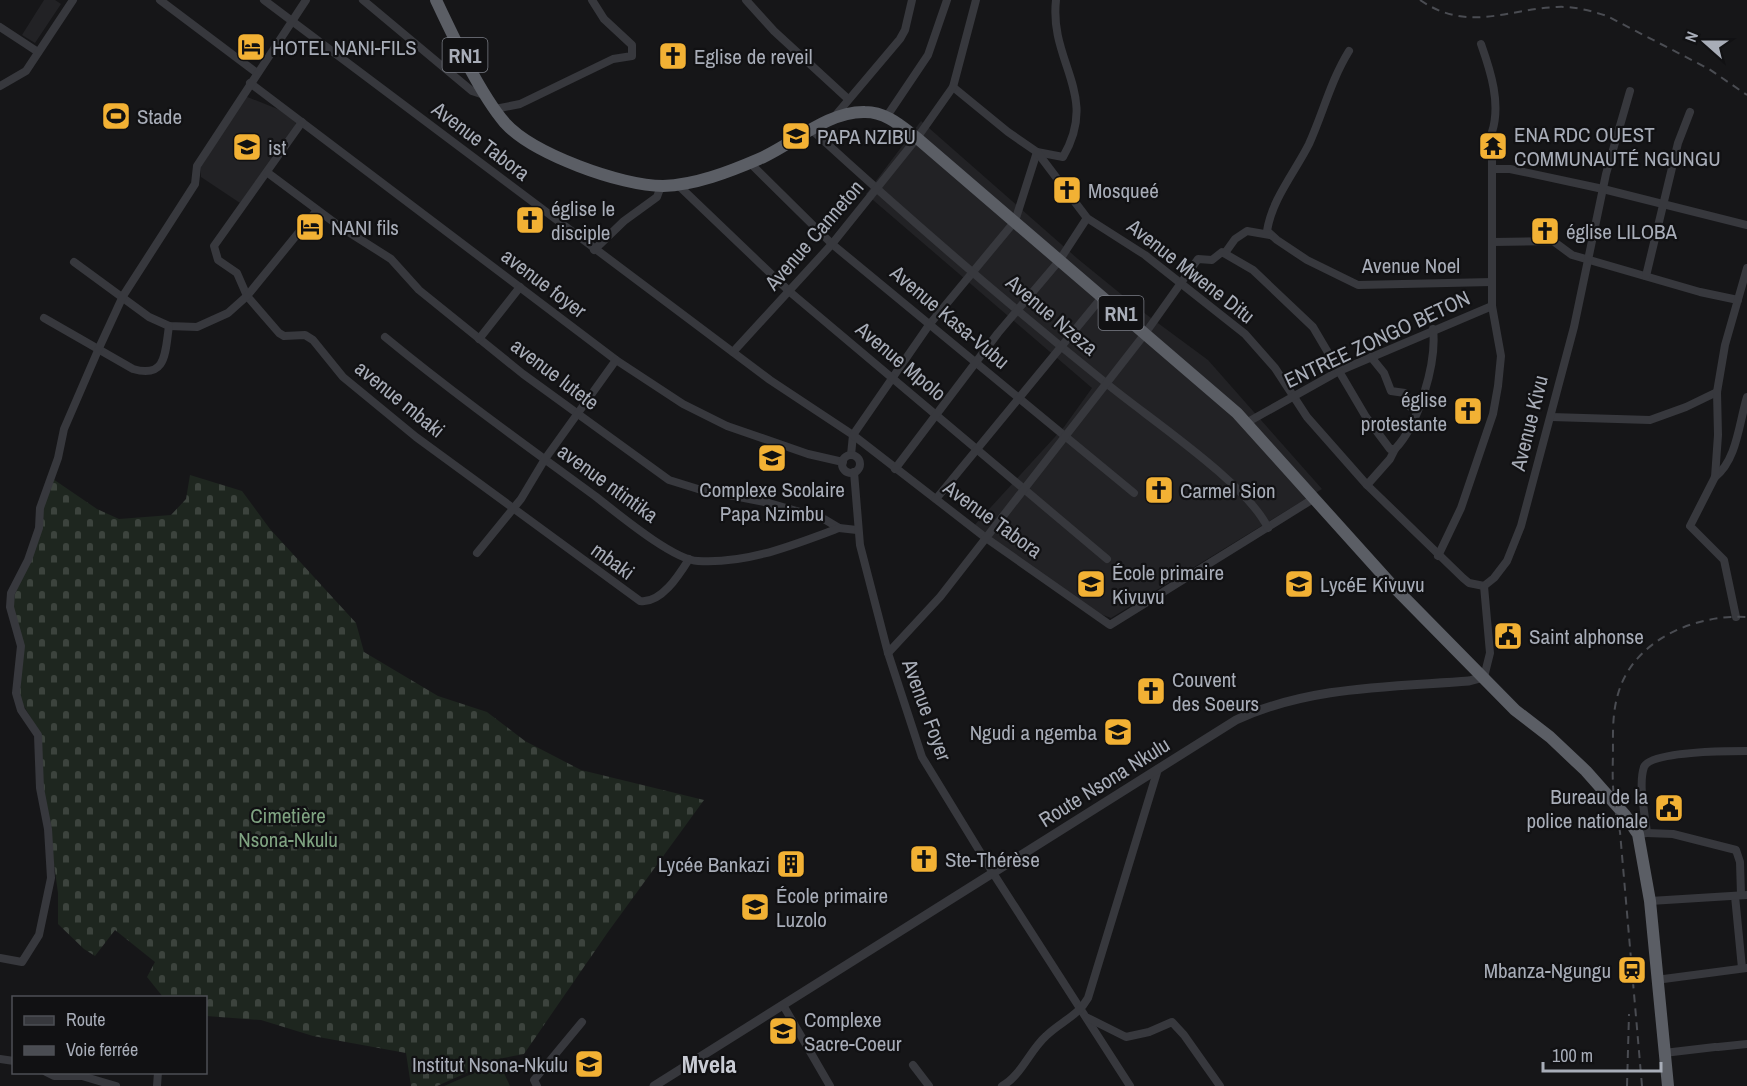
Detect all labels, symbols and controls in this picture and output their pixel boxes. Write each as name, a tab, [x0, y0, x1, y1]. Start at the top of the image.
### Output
north arrow	[1675, 12, 1735, 72]
text: N	[1679, 28, 1703, 45]
hotel icon: HOTEL NANI-FILS	[235, 31, 267, 63]
place label: HOTEL NANI-FILS	[272, 33, 417, 62]
road number: RN1	[442, 38, 488, 72]
church icon: Eglise de reveil	[657, 40, 689, 72]
place label: Eglise de reveil	[694, 42, 813, 71]
street label: Avenue Tabora	[425, 94, 536, 188]
sports icon: Stade	[100, 100, 132, 132]
place label: Stade	[137, 102, 182, 131]
school or university icon: PAPA NZIBU	[780, 120, 812, 152]
place label: ENA RDC OUEST COMMUNAUTÉ NGUNGU	[1514, 120, 1721, 173]
place label: PAPA NZIBU	[817, 122, 916, 151]
temple icon: ENA RDC OUEST COMMUNAUTÉ NGUNGU	[1477, 130, 1509, 162]
school or university icon: ist	[231, 131, 263, 163]
place label: ist	[268, 133, 286, 162]
street label: Avenue Canneton	[757, 174, 870, 297]
church icon: Mosqueé	[1051, 174, 1083, 206]
place label: Mosqueé	[1088, 176, 1159, 205]
place label: église le disciple	[551, 194, 615, 247]
church icon: église le disciple	[514, 204, 546, 236]
hotel icon: NANI fils	[294, 211, 326, 243]
street label: Avenue Mwene Ditu	[1120, 211, 1261, 330]
place label: NANI fils	[331, 213, 399, 242]
church icon: église LILOBA	[1529, 215, 1561, 247]
place label: église LILOBA	[1566, 217, 1678, 246]
street label: avenue foyer	[496, 241, 593, 325]
street label: Avenue Noel	[1361, 251, 1460, 280]
street label: Avenue Kasa-Vubu	[883, 258, 1016, 376]
street label: Avenue Nzeza	[999, 267, 1104, 362]
street label: ENTREE ZONGO BETON	[1280, 283, 1474, 395]
road number: RN1	[1098, 296, 1144, 330]
street label: Avenue Mpolo	[849, 314, 952, 407]
street label: avenue lutete	[505, 331, 605, 417]
street label: avenue mbaki	[349, 354, 451, 444]
street label: Avenue Kivu	[1503, 372, 1555, 475]
place label: église protestante	[1361, 385, 1447, 438]
church icon: église protestante	[1452, 395, 1484, 427]
street label: avenue ntintika	[552, 437, 664, 530]
school or university icon: Complexe Scolaire Papa Nzimbu	[756, 442, 788, 474]
street label: Avenue Tabora	[937, 473, 1049, 565]
church icon: Carmel Sion	[1143, 474, 1175, 506]
place label: Complexe Scolaire Papa Nzimbu	[699, 475, 845, 528]
place label: Carmel Sion	[1180, 476, 1276, 505]
street label: mbaki	[586, 535, 640, 587]
place label: École primaire Kivuvu	[1112, 558, 1224, 611]
school or university icon: École primaire Kivuvu	[1075, 568, 1107, 600]
school or university icon: LycéE Kivuvu	[1283, 568, 1315, 600]
place label: LycéE Kivuvu	[1320, 570, 1425, 599]
public building icon: Saint alphonse	[1492, 620, 1524, 652]
place label: Saint alphonse	[1529, 622, 1644, 651]
street label: Avenue Foyer	[895, 654, 959, 765]
place label: Couvent des Soeurs	[1172, 665, 1259, 718]
church icon: Couvent des Soeurs	[1135, 675, 1167, 707]
school or university icon: Ngudi a ngemba	[1102, 716, 1134, 748]
place label: Ngudi a ngemba	[970, 718, 1097, 747]
street label: Route Nsona Nkulu	[1033, 730, 1175, 834]
place label: Bureau de la police nationale	[1526, 782, 1648, 835]
public building icon: Bureau de la police nationale	[1653, 792, 1685, 824]
park label: Cimetière Nsona-Nkulu	[238, 801, 338, 854]
church icon: Ste-Thérèse	[908, 843, 940, 875]
place label: Ste-Thérèse	[945, 845, 1040, 874]
building icon: Lycée Bankazi	[775, 848, 807, 880]
place label: Lycée Bankazi	[658, 850, 770, 879]
place label: École primaire Luzolo	[776, 881, 888, 934]
school or university icon: École primaire Luzolo	[739, 891, 771, 923]
station icon: Mbanza-Ngungu	[1616, 954, 1648, 986]
place label: Mbanza-Ngungu	[1484, 956, 1611, 985]
legend	[12, 996, 207, 1074]
place label: Complexe Sacre-Coeur	[804, 1005, 902, 1058]
text: Route	[66, 1007, 105, 1032]
school or university icon: Complexe Sacre-Coeur	[767, 1015, 799, 1047]
scale bar	[1543, 1035, 1662, 1073]
text: Voie ferrée	[66, 1037, 138, 1062]
text: 100 m	[1552, 1043, 1593, 1068]
school or university icon: Institut Nsona-Nkulu	[573, 1048, 605, 1080]
district label: Mvela	[682, 1048, 736, 1080]
place label: Institut Nsona-Nkulu	[412, 1050, 568, 1079]

